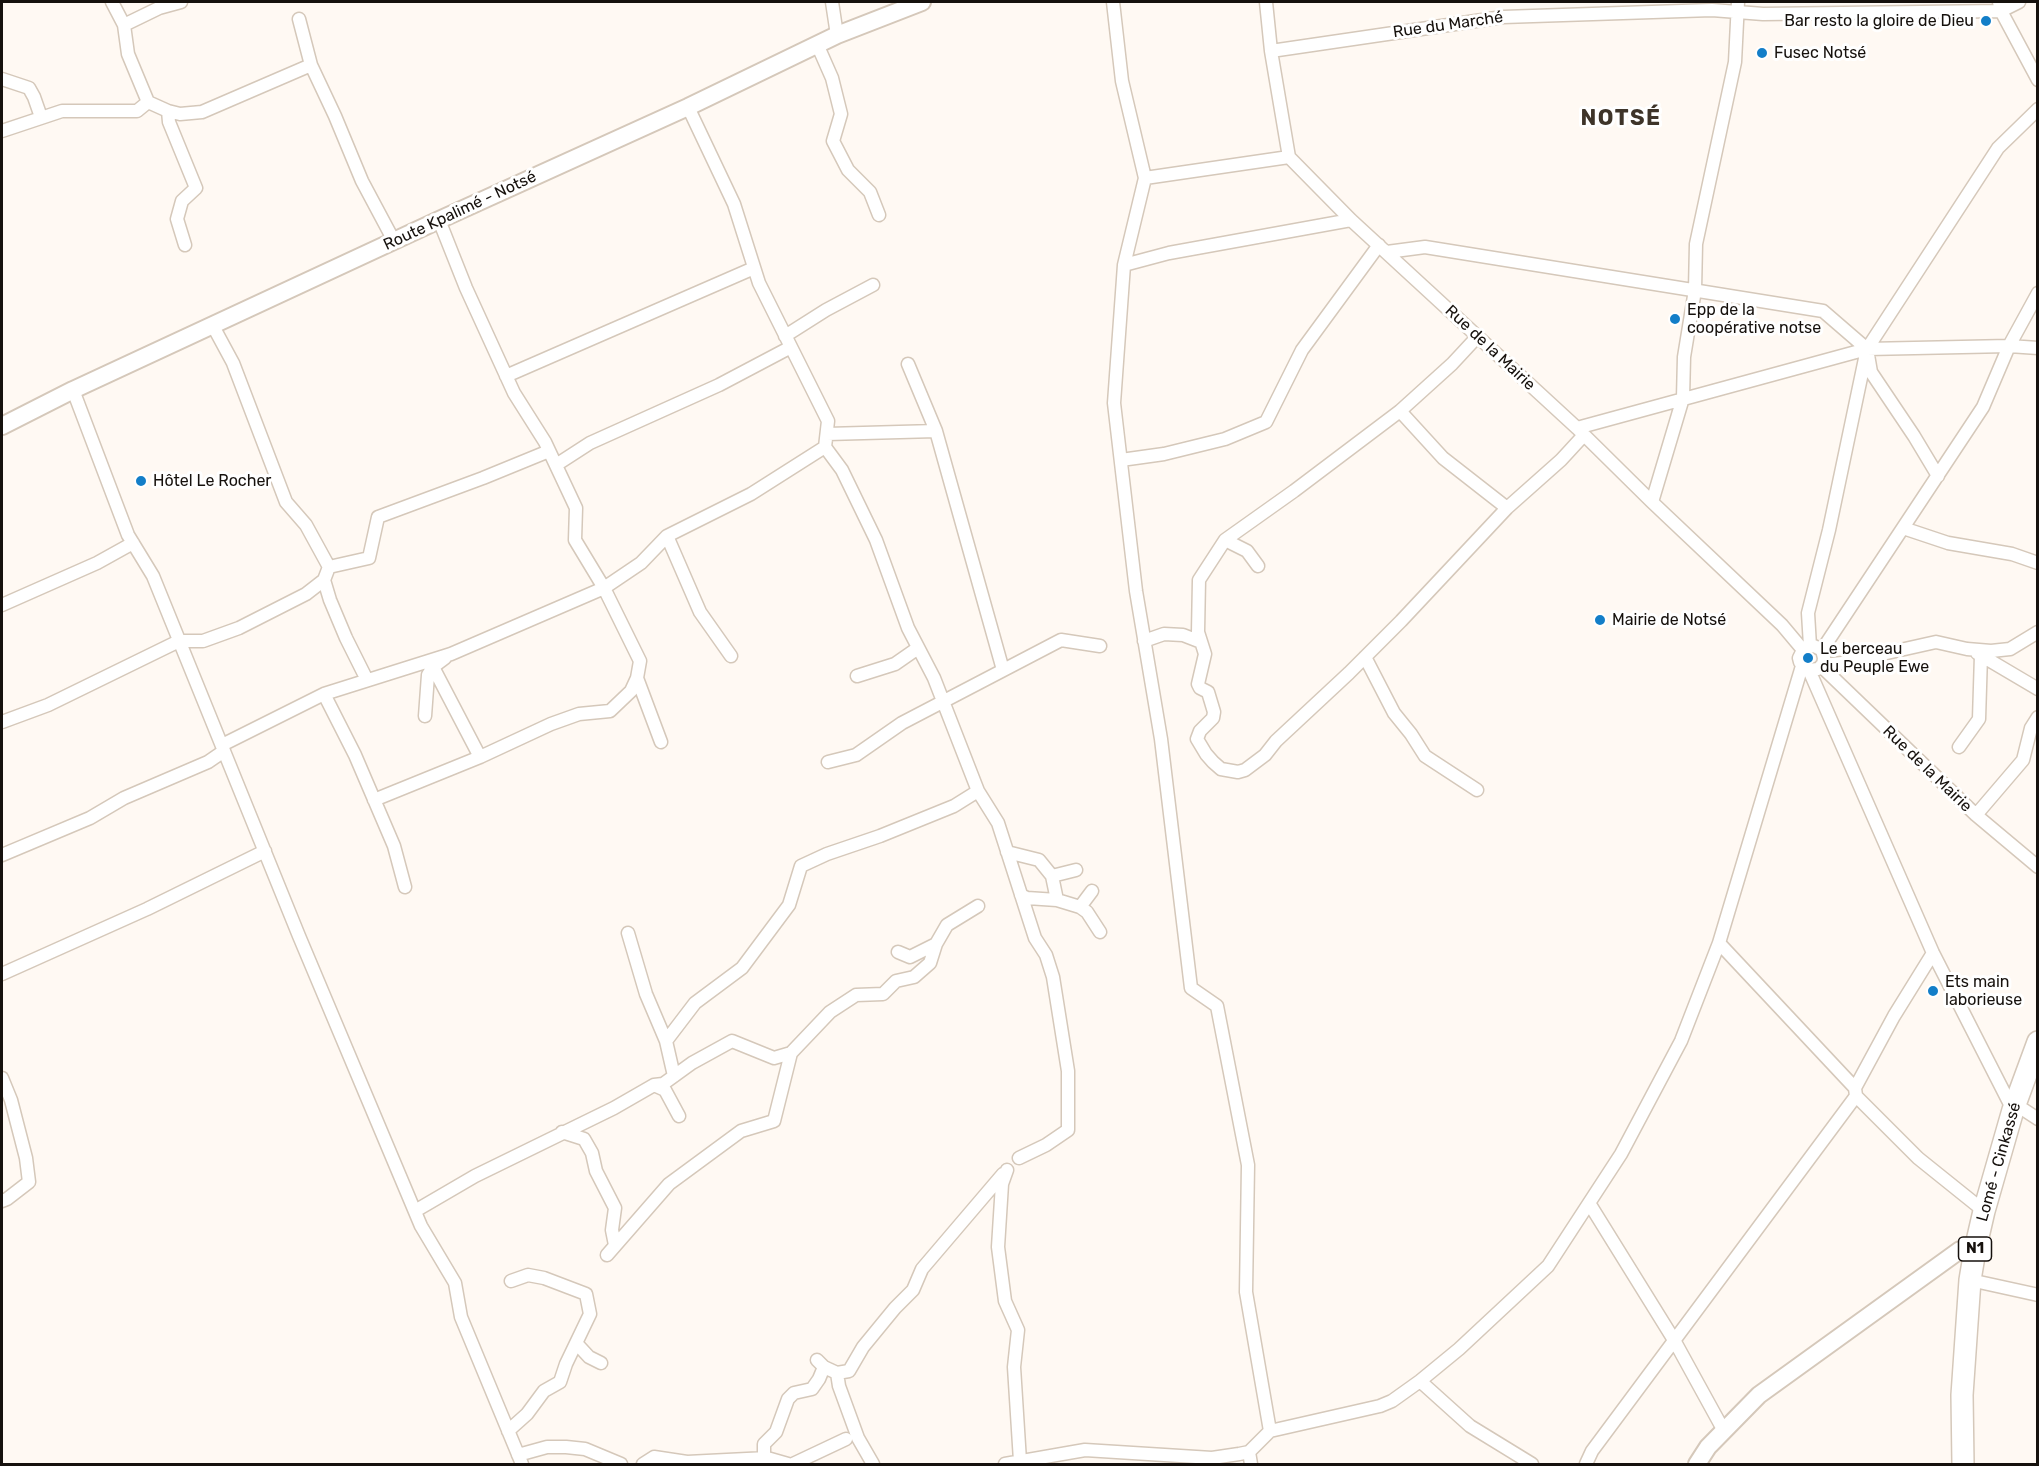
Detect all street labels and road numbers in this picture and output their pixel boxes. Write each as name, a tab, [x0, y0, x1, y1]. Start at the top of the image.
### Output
street label: Rue du Marché	[1392, 8, 1504, 42]
street label: Route Kpalimé - Notsé	[381, 167, 539, 255]
street label: Rue de la Mairie	[1441, 301, 1539, 395]
street label: Rue de la Mairie	[1878, 722, 1976, 816]
street label: Lomé - Cinkassé	[1973, 1100, 2025, 1224]
road number: N1	[1958, 1237, 1992, 1261]

